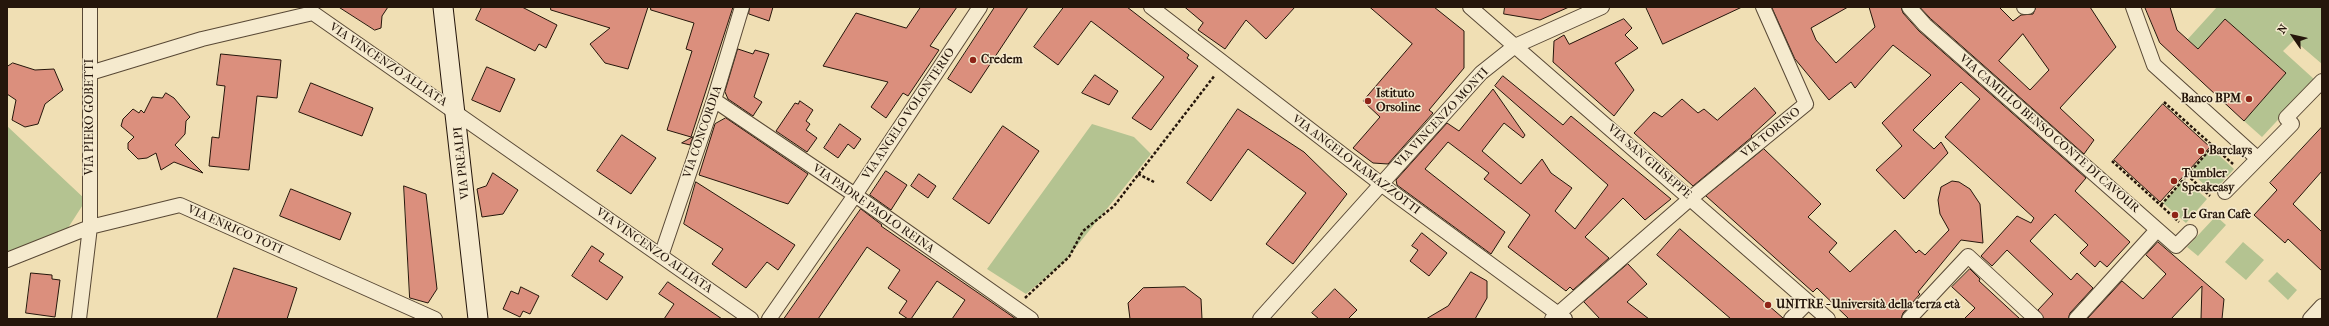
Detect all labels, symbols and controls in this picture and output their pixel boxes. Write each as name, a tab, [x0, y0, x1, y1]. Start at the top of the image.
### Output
north arrow	[2273, 16, 2313, 56]
street label: VIA VINCENZO ALLIATA	[326, 20, 450, 110]
text: N	[2275, 22, 2290, 36]
street label: VIA ANGELO VOLONTERIO	[860, 46, 958, 182]
street label: VIA CAMILLO BENSO CONTE DI CAVOUR	[1956, 52, 2142, 216]
place label: Credem	[981, 53, 1022, 67]
marker: Credem	[968, 55, 978, 65]
street label: VIA PIERO GOBETTI	[83, 59, 97, 175]
street label: VIA VINCENZO MONTI	[1392, 65, 1492, 171]
street label: VIA CONCORDIA	[680, 84, 726, 180]
place label: Istituto Orsoline	[1376, 87, 1421, 115]
place label: Banco BPM	[2181, 92, 2241, 106]
marker: Banco BPM	[2244, 94, 2254, 104]
marker: Istituto Orsoline	[1363, 96, 1373, 106]
street label: VIA TORINO	[1738, 105, 1804, 161]
street label: VIA ANGELO RAMAZZOTTI	[1289, 112, 1423, 218]
street label: VIA SAN GIUSEPPE	[1604, 122, 1694, 202]
street label: VIA PREALPI	[451, 126, 473, 200]
place label: Barclays	[2209, 144, 2252, 158]
marker: Barclays	[2196, 146, 2206, 156]
street label: VIA PADRE PAOLO REINA	[809, 161, 937, 257]
place label: Tumbler Speakeasy	[2182, 167, 2234, 195]
marker: Tumbler Speakeasy	[2169, 176, 2179, 186]
street label: VIA ENRICO TOTI	[185, 202, 285, 258]
street label: VIA VINCENZO ALLIATA	[593, 205, 715, 297]
place label: Le Gran Cafè	[2183, 208, 2251, 222]
marker: Le Gran Cafè	[2170, 210, 2180, 220]
place label: UNITRE - Università della terza età	[1776, 298, 1960, 312]
marker: UNITRE - Università della terza età	[1763, 300, 1773, 310]

